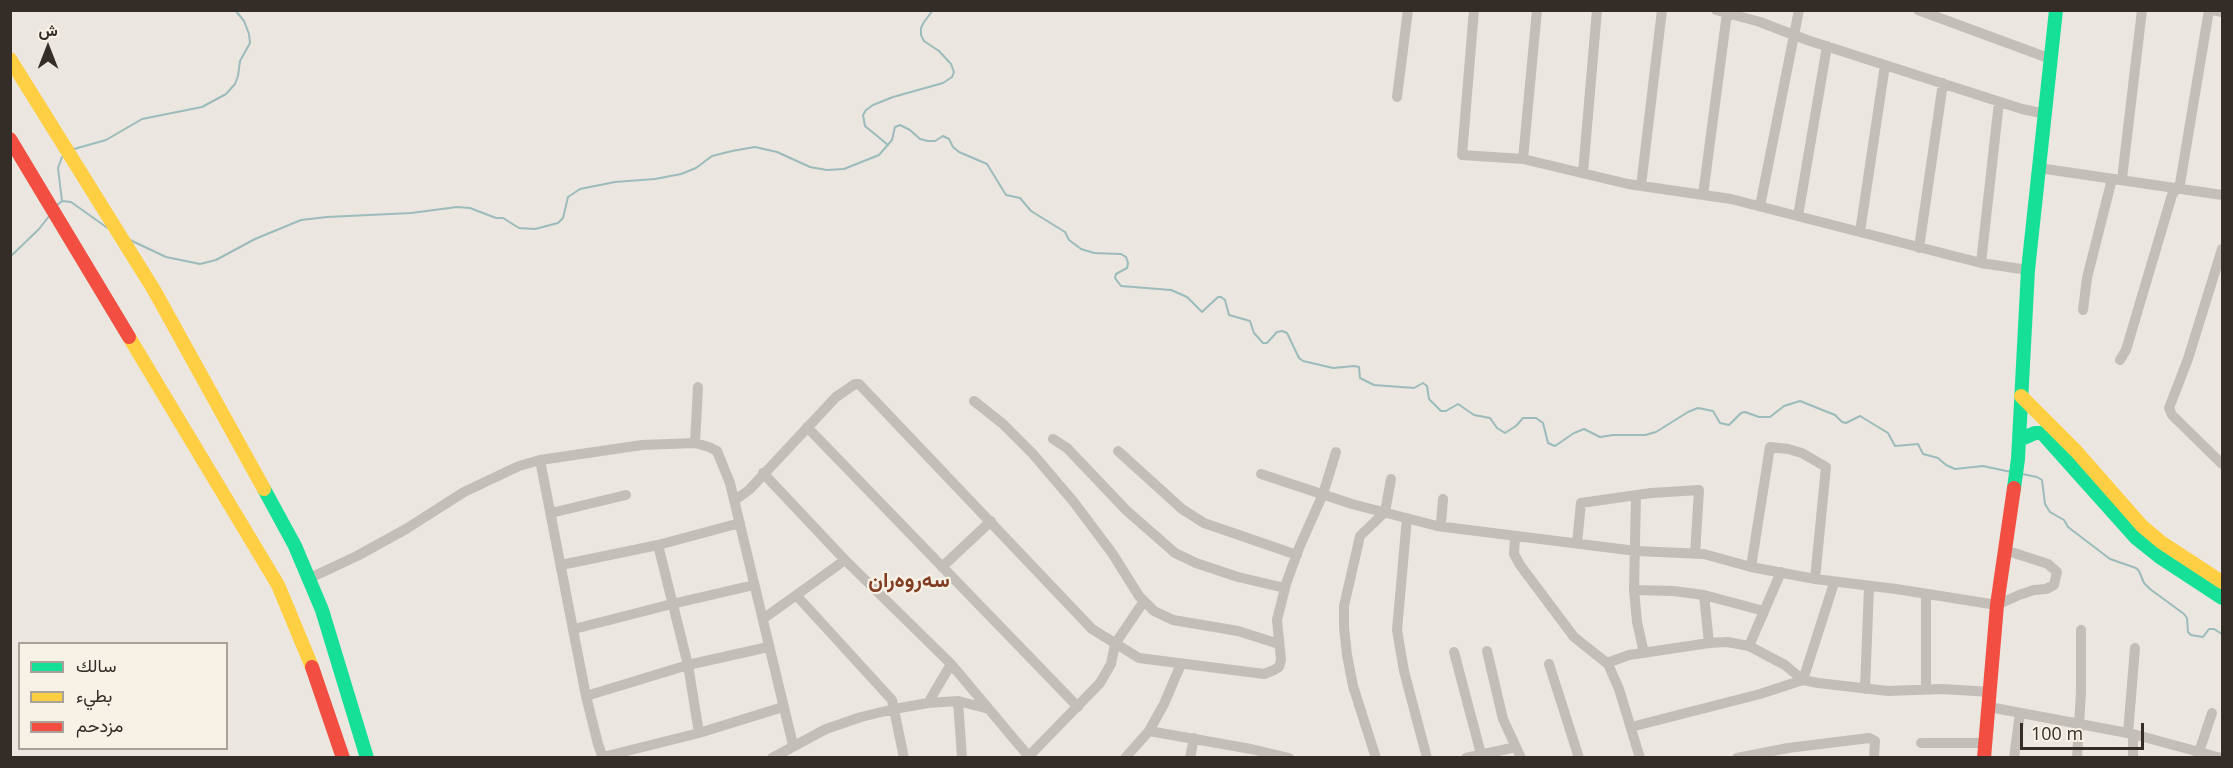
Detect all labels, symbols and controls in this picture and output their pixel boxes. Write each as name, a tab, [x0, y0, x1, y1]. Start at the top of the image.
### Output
north arrow	[18, 18, 78, 78]
text: ش	[38, 19, 58, 41]
district label: سەروەران	[868, 568, 950, 594]
legend	[18, 642, 228, 750]
text: سالك	[76, 653, 116, 677]
text: بطيء	[76, 683, 112, 707]
scale bar	[2023, 711, 2148, 749]
text: مزدحم	[76, 713, 123, 737]
text: 100 m	[2031, 721, 2083, 745]

